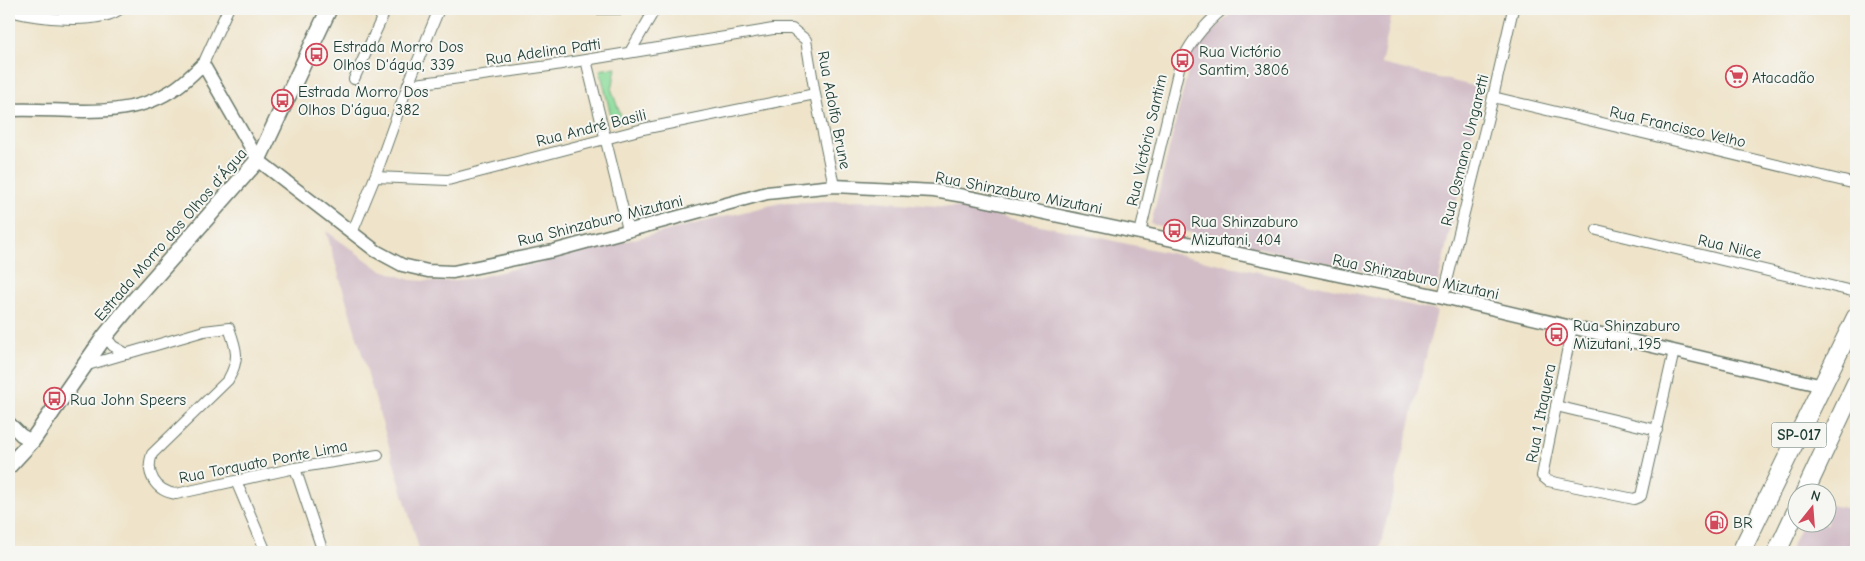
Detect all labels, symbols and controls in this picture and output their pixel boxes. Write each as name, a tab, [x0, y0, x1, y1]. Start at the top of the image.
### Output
street label: Rua Adelina Patti	[484, 35, 602, 69]
place label: Estrada Morro Dos Olhos D'água, 339	[333, 38, 464, 74]
bus stop icon: Estrada Morro Dos Olhos D'água, 339	[305, 43, 329, 67]
place label: Rua Victório Santim, 3806	[1199, 43, 1289, 79]
bus stop icon: Rua Victório Santim, 3806	[1171, 48, 1195, 72]
street label: Rua Adolfo Brune	[814, 49, 854, 171]
supermarket icon: Atacadão	[1724, 65, 1748, 89]
place label: Atacadão	[1752, 69, 1815, 87]
street label: Rua Victório Santim	[1123, 72, 1171, 208]
street label: Rua Osmano Ungaretti	[1437, 72, 1493, 228]
place label: Estrada Morro Dos Olhos D'água, 382	[298, 83, 429, 119]
bus stop icon: Estrada Morro Dos Olhos D'água, 382	[270, 88, 294, 112]
street label: Rua Francisco Velho	[1608, 103, 1748, 151]
street label: Rua André Basili	[534, 106, 648, 150]
street label: Estrada Morro dos Olhos d'Água	[90, 144, 251, 325]
street label: Rua Shinzaburo Mizutani	[934, 168, 1104, 218]
street label: Rua Shinzaburo Mizutani	[516, 192, 685, 250]
place label: Rua Shinzaburo Mizutani, 404	[1191, 213, 1298, 249]
bus stop icon: Rua Shinzaburo Mizutani, 404	[1163, 218, 1187, 242]
street label: Rua Nilce	[1696, 231, 1763, 263]
street label: Rua Shinzaburo Mizutani	[1331, 251, 1501, 303]
place label: Rua Shinzaburo Mizutani, 195	[1573, 317, 1680, 353]
bus stop icon: Rua Shinzaburo Mizutani, 195	[1545, 322, 1569, 346]
street label: Rua 1 Itaquera	[1523, 362, 1559, 464]
bus stop icon: Rua John Speers	[42, 387, 66, 411]
place label: Rua John Speers	[70, 391, 187, 409]
road number: SP-017	[1772, 422, 1826, 448]
street label: Rua Torquato Ponte Lima	[177, 437, 349, 487]
north arrow	[1788, 484, 1838, 534]
text: N	[1809, 487, 1823, 506]
fuel station icon: BR	[1705, 510, 1729, 534]
place label: BR	[1733, 514, 1753, 532]

